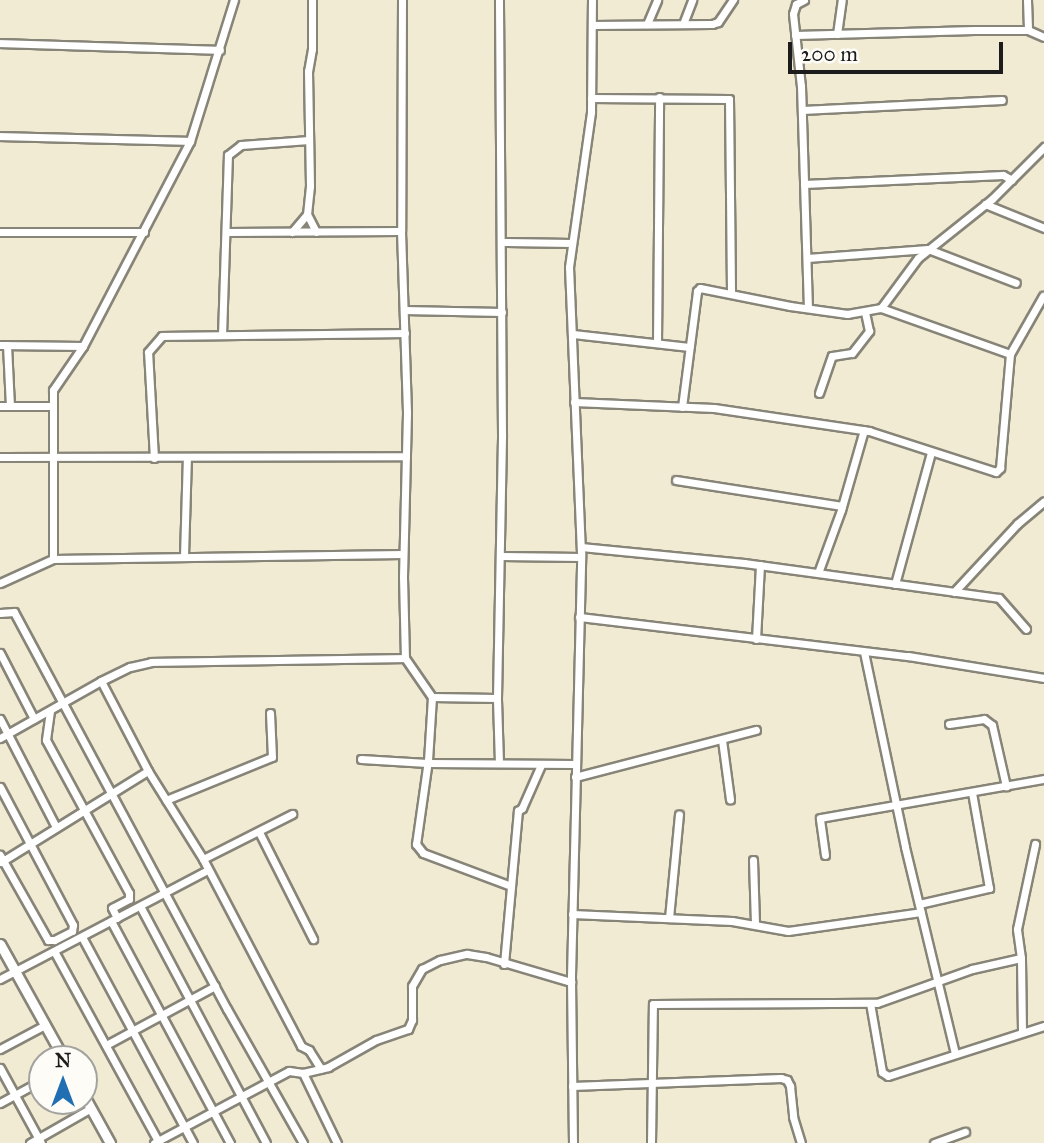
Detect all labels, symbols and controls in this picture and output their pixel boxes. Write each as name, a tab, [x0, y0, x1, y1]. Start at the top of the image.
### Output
scale bar	[792, 28, 1007, 72]
text: 200 m	[801, 41, 858, 67]
north arrow	[28, 1045, 98, 1115]
text: N	[55, 1049, 71, 1072]

